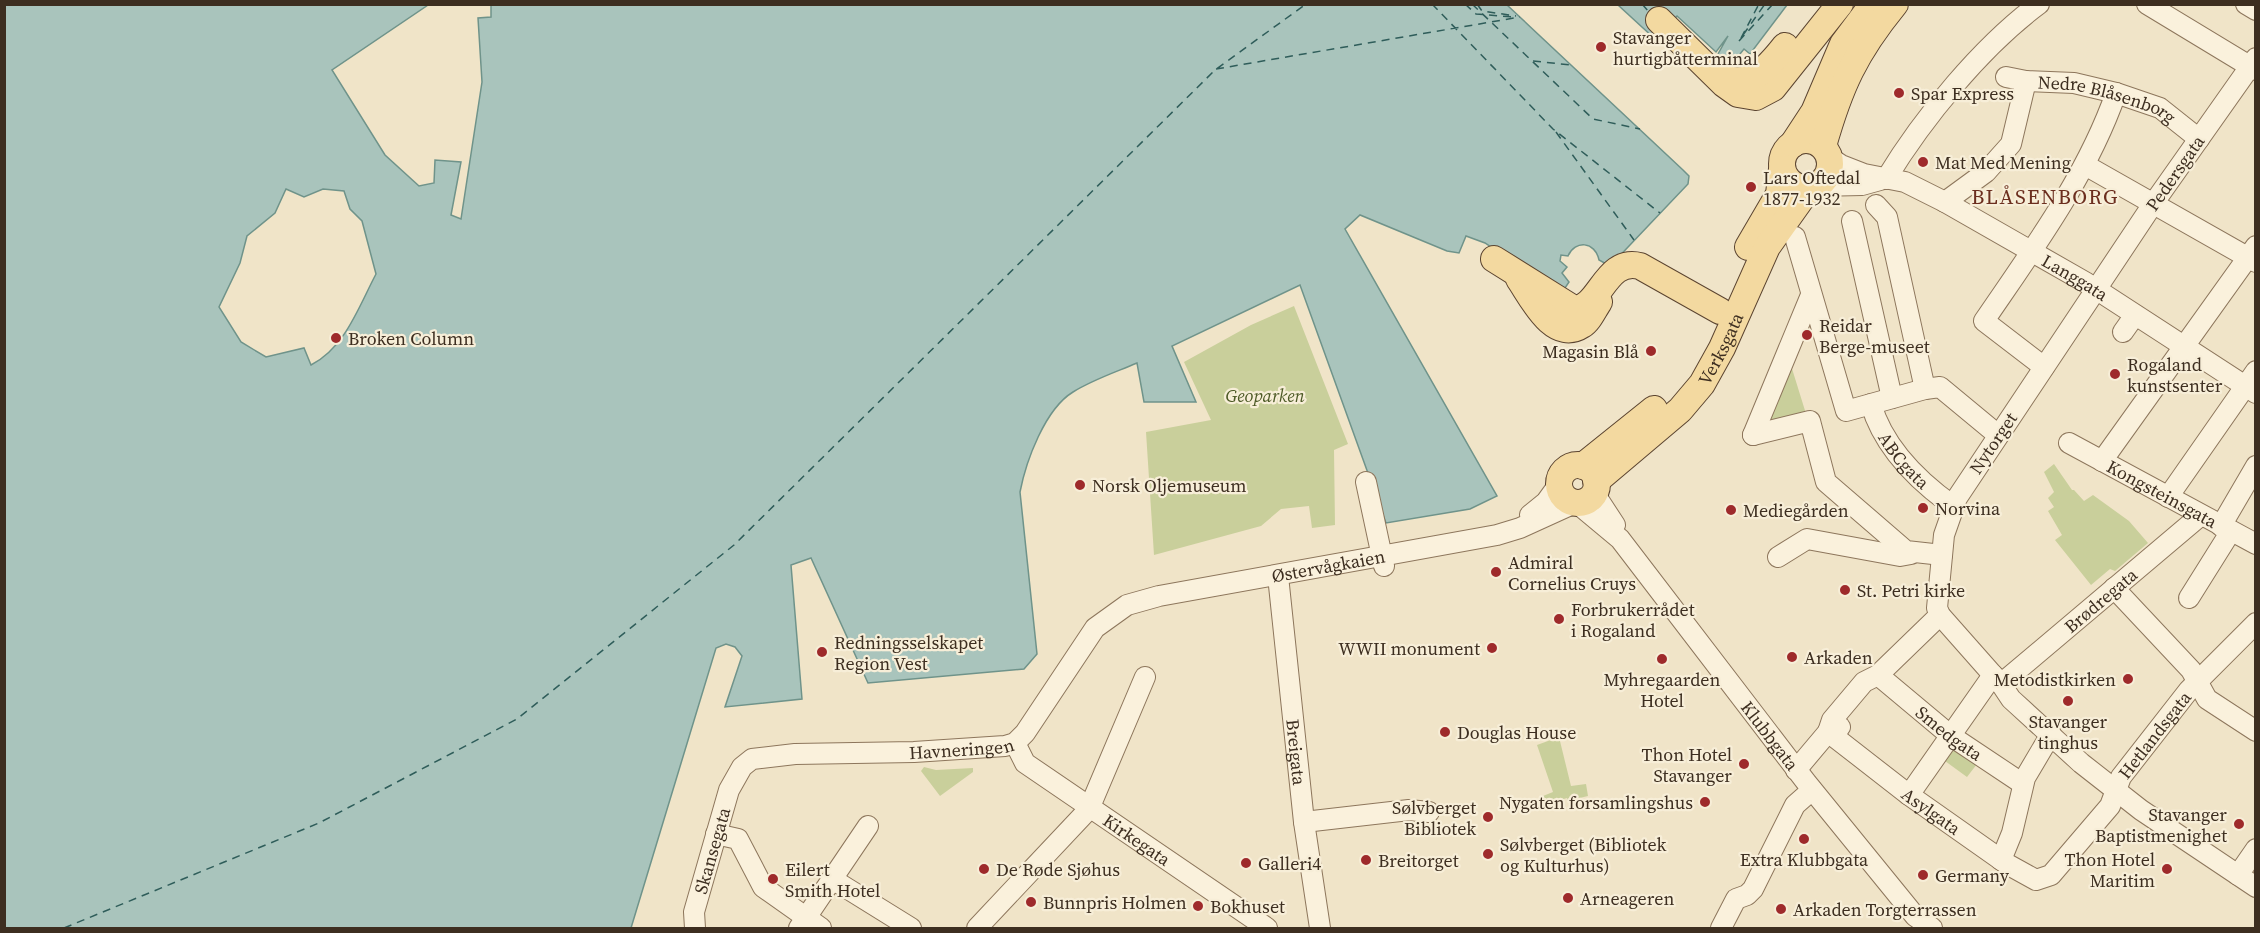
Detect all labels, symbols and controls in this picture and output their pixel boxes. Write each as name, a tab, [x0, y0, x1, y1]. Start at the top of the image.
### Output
place label: Stavanger hurtigbåtterminal	[1613, 25, 1758, 71]
marker: Stavanger hurtigbåtterminal	[1594, 40, 1608, 54]
street label: Nedre Blåsenborg	[2037, 69, 2182, 129]
place label: Spar Express	[1911, 81, 2014, 106]
marker: Spar Express	[1892, 86, 1906, 100]
street label: Pedersgata	[2140, 129, 2211, 216]
place label: Mat Med Mening	[1935, 150, 2071, 175]
marker: Mat Med Mening	[1916, 155, 1930, 169]
place label: Lars Oftedal 1877-1932	[1763, 165, 1860, 211]
marker: Lars Oftedal 1877-1932	[1744, 180, 1758, 194]
district label: BLÅSENBORG	[1971, 182, 2119, 211]
street label: Langgata	[2038, 248, 2114, 307]
street label: Verksgata	[1692, 308, 1749, 389]
place label: Reidar Berge-museet	[1819, 313, 1930, 359]
place label: Broken Column	[348, 326, 474, 351]
marker: Reidar Berge-museet	[1800, 328, 1814, 342]
marker: Broken Column	[329, 331, 343, 345]
place label: Magasin Blå	[1542, 339, 1640, 364]
marker: Magasin Blå	[1644, 344, 1658, 358]
place label: Rogaland kunstsenter	[2127, 352, 2223, 398]
marker: Rogaland kunstsenter	[2108, 367, 2122, 381]
park label: Geoparken	[1225, 383, 1305, 408]
street label: Nytorget	[1963, 407, 2023, 479]
street label: ABCgata	[1873, 427, 1936, 495]
street label: Kongsteinsgata	[2103, 453, 2223, 534]
place label: Norsk Oljemuseum	[1092, 473, 1247, 498]
marker: Norsk Oljemuseum	[1073, 478, 1087, 492]
place label: Norvina	[1935, 496, 2001, 521]
place label: Mediegården	[1743, 498, 1849, 523]
marker: Norvina	[1916, 501, 1930, 515]
marker: Mediegården	[1724, 503, 1738, 517]
street label: Østervågkaien	[1269, 543, 1387, 588]
place label: Admiral Cornelius Cruys	[1508, 550, 1636, 596]
street label: Brødregata	[2058, 561, 2143, 638]
marker: Admiral Cornelius Cruys	[1489, 565, 1503, 579]
place label: St. Petri kirke	[1857, 578, 1965, 603]
marker: St. Petri kirke	[1838, 583, 1852, 597]
place label: Forbrukerrådet i Rogaland	[1571, 597, 1695, 643]
marker: Forbrukerrådet i Rogaland	[1552, 612, 1566, 626]
place label: Redningsselskapet Region Vest	[834, 630, 983, 676]
place label: WWII monument	[1338, 636, 1480, 661]
marker: WWII monument	[1485, 641, 1499, 655]
marker: Redningsselskapet Region Vest	[815, 645, 829, 659]
place label: Arkaden	[1804, 645, 1873, 670]
marker: Arkaden	[1785, 650, 1799, 664]
marker: Myhregaarden Hotel	[1655, 652, 1669, 666]
place label: Myhregaarden Hotel	[1604, 667, 1721, 713]
place label: Metodistkirken	[1994, 667, 2116, 692]
marker: Metodistkirken	[2121, 672, 2135, 686]
street label: Hetlandsgata	[2112, 685, 2197, 784]
marker: Stavanger tinghus	[2061, 694, 2075, 708]
street label: Klubbgata	[1736, 695, 1806, 776]
street label: Smedgata	[1911, 699, 1988, 767]
place label: Stavanger tinghus	[2029, 709, 2108, 755]
street label: Breigata	[1281, 718, 1313, 787]
place label: Douglas House	[1457, 720, 1576, 745]
marker: Douglas House	[1438, 725, 1452, 739]
street label: Havneringen	[908, 731, 1017, 765]
place label: Thon Hotel Stavanger	[1642, 742, 1732, 788]
marker: Thon Hotel Stavanger	[1737, 757, 1751, 771]
street label: Asylgata	[1897, 781, 1967, 841]
place label: Nygaten forsamlingshus	[1499, 790, 1693, 815]
place label: Sølvberget Bibliotek	[1392, 795, 1476, 841]
marker: Nygaten forsamlingshus	[1698, 795, 1712, 809]
place label: Stavanger Baptistmenighet	[2095, 802, 2227, 848]
street label: Skansegata	[687, 803, 736, 897]
street label: Kirkegata	[1098, 807, 1176, 872]
marker: Sølvberget Bibliotek	[1481, 810, 1495, 824]
marker: Stavanger Baptistmenighet	[2232, 817, 2246, 831]
place label: Sølvberget (Bibliotek og Kulturhus)	[1500, 832, 1666, 878]
marker: Extra Klubbgata	[1797, 832, 1811, 846]
marker: Sølvberget (Bibliotek og Kulturhus)	[1481, 847, 1495, 861]
place label: Extra Klubbgata	[1740, 847, 1869, 872]
place label: Thon Hotel Maritim	[2065, 847, 2155, 893]
place label: Breitorget	[1378, 848, 1459, 873]
place label: Galleri4	[1258, 851, 1321, 876]
marker: Breitorget	[1359, 853, 1373, 867]
marker: Galleri4	[1239, 856, 1253, 870]
place label: Eilert Smith Hotel	[785, 857, 880, 903]
place label: De Røde Sjøhus	[996, 857, 1120, 882]
marker: De Røde Sjøhus	[977, 862, 991, 876]
marker: Thon Hotel Maritim	[2160, 862, 2174, 876]
place label: Germany	[1935, 863, 2010, 888]
marker: Germany	[1916, 868, 1930, 882]
marker: Eilert Smith Hotel	[766, 872, 780, 886]
place label: Arneageren	[1580, 886, 1674, 911]
place label: Bunnpris Holmen	[1043, 890, 1187, 915]
marker: Arneageren	[1561, 891, 1575, 905]
place label: Bokhuset	[1210, 894, 1285, 919]
marker: Bunnpris Holmen	[1024, 895, 1038, 909]
place label: Arkaden Torgterrassen	[1793, 897, 1977, 922]
marker: Bokhuset	[1191, 899, 1205, 913]
marker: Arkaden Torgterrassen	[1774, 902, 1788, 916]

